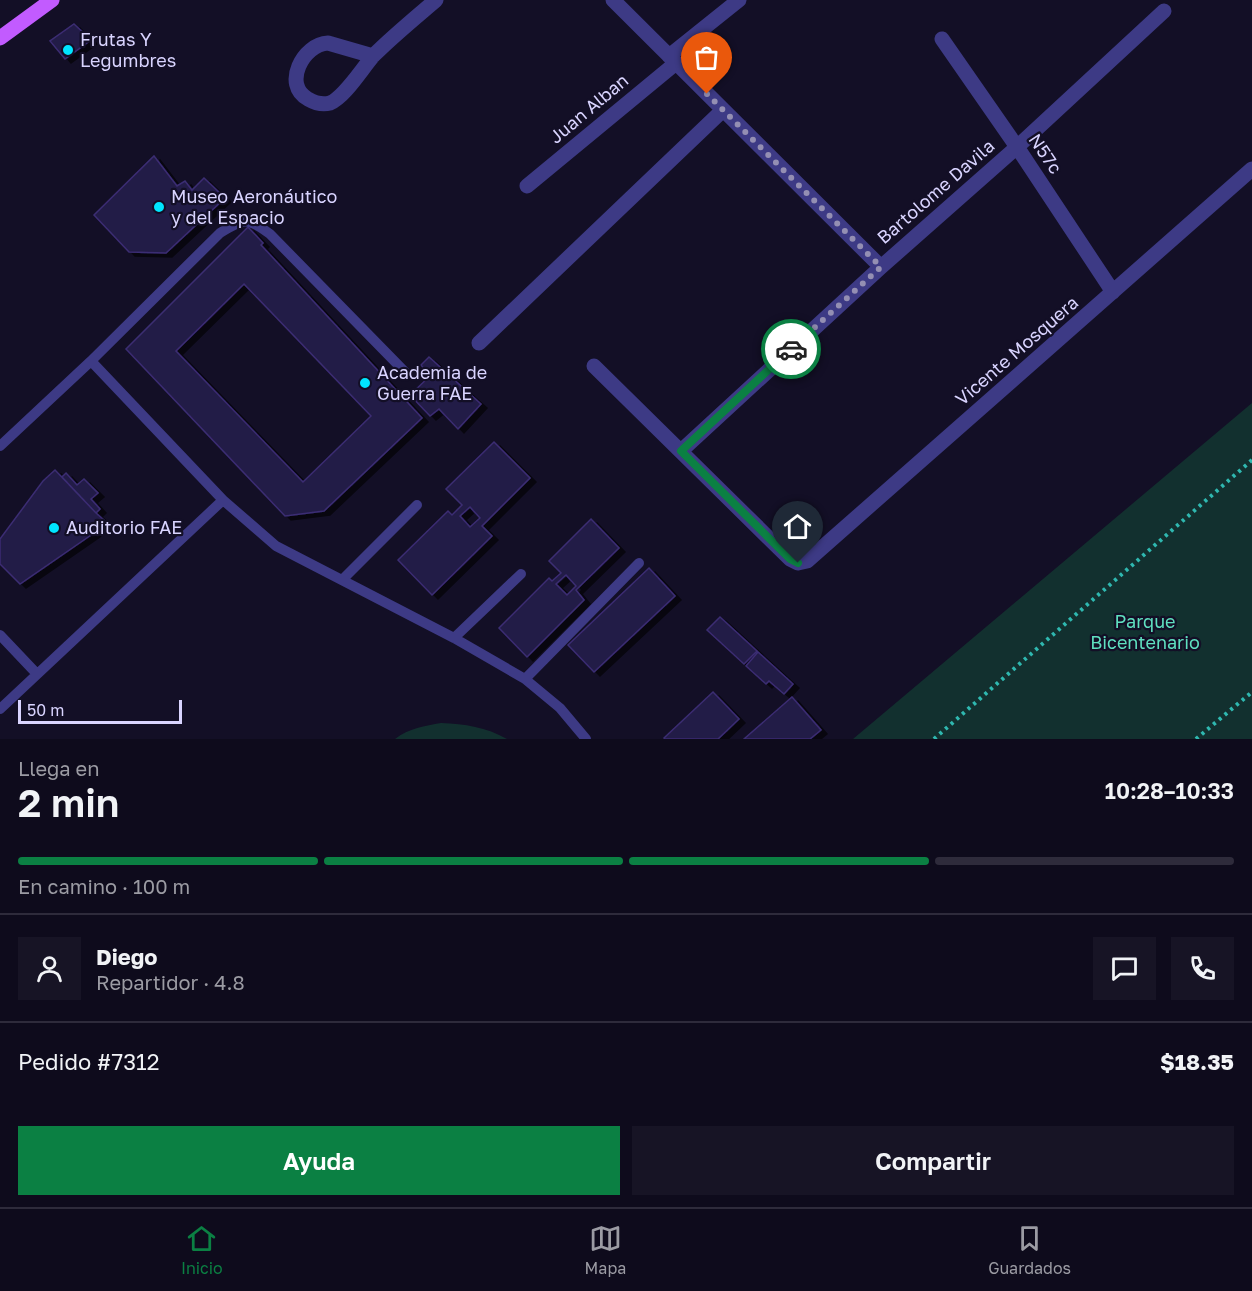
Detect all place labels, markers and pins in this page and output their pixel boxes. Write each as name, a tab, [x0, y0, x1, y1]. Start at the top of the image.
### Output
place label: Frutas Y Legumbres	[80, 28, 176, 71]
pin	[681, 32, 732, 94]
marker: Frutas Y Legumbres	[61, 43, 75, 57]
place label: Museo Aeronáutico y del Espacio	[171, 185, 337, 228]
marker: Museo Aeronáutico y del Espacio	[152, 200, 166, 214]
place label: Academia de Guerra FAE	[377, 361, 487, 404]
marker: Academia de Guerra FAE	[358, 376, 372, 390]
pin	[772, 501, 823, 563]
place label: Auditorio FAE	[66, 516, 182, 538]
marker: Auditorio FAE	[47, 521, 61, 535]

